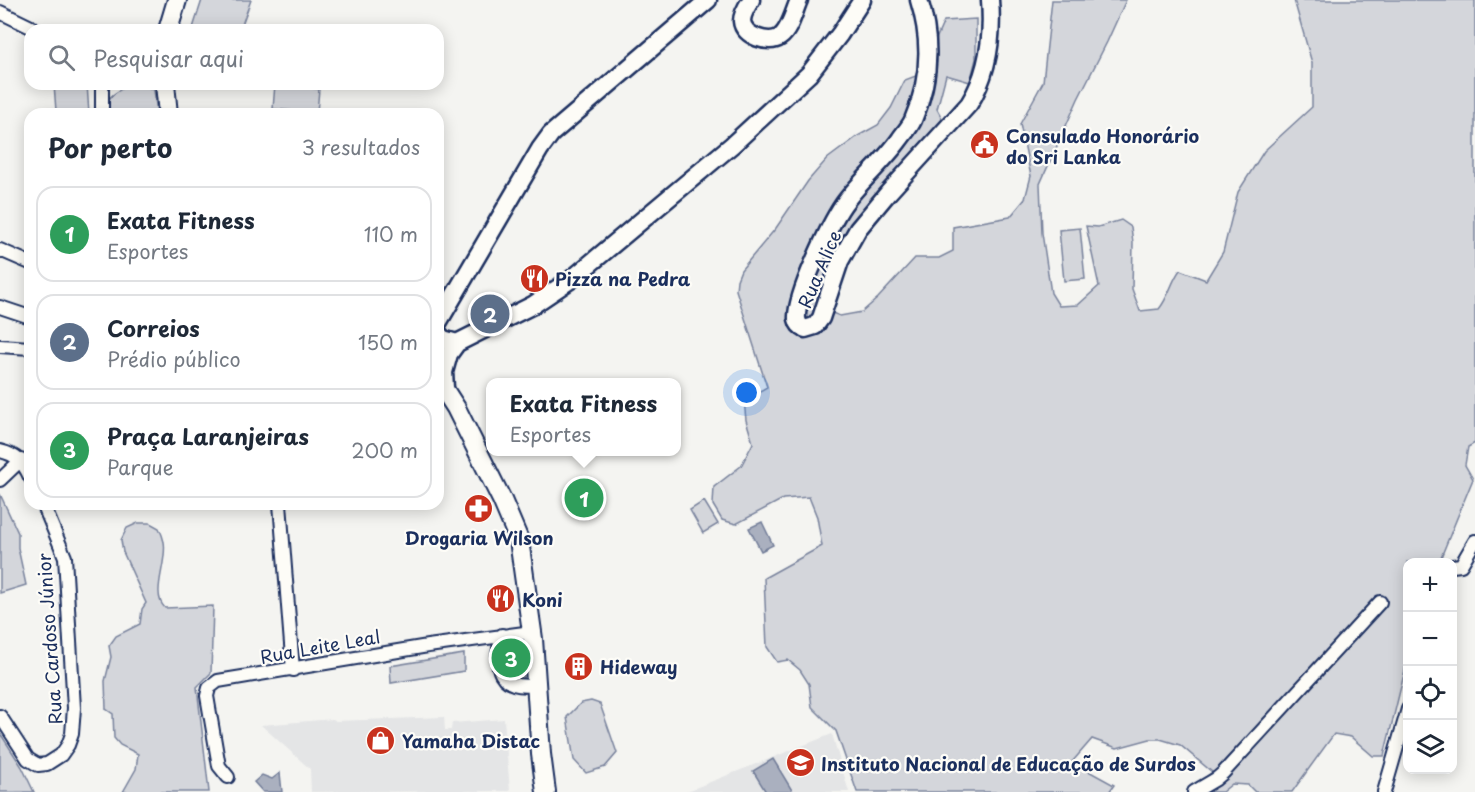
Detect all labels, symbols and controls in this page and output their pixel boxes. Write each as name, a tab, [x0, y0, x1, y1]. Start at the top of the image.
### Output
search box	[24, 24, 444, 90]
icon: search	[45, 41, 78, 74]
text: Pesquisar aqui	[93, 41, 244, 74]
place label: Consulado Honorário do Sri Lanka	[1006, 122, 1199, 170]
text: Por perto	[48, 128, 172, 167]
public building icon: Consulado Honorário do Sri Lanka	[969, 129, 1001, 161]
text: 3 resultados	[302, 132, 420, 162]
text: Exata Fitness	[107, 203, 255, 236]
text: 1	[65, 219, 74, 249]
text: 110 m	[364, 219, 418, 249]
street label: Rua Alice	[791, 226, 847, 312]
text: Esportes	[107, 236, 188, 266]
restaurant icon: Pizza na Pedra	[518, 262, 550, 294]
place label: Pizza na Pedra	[555, 265, 691, 292]
pin: 2	[470, 292, 510, 336]
text: Correios	[107, 311, 200, 344]
text: 2	[62, 327, 77, 357]
text: 150 m	[358, 327, 418, 357]
text: Prédio público	[107, 344, 241, 374]
popup	[486, 378, 681, 456]
your location	[732, 378, 761, 407]
text: Exata Fitness	[510, 386, 657, 419]
text: Praça Laranjeiras	[107, 419, 309, 452]
text: Esportes	[510, 419, 591, 449]
text: 3	[63, 435, 76, 465]
text: 200 m	[351, 435, 418, 465]
text: Parque	[107, 452, 174, 482]
pin: 1	[564, 476, 604, 520]
pharmacy icon: Drogaria Wilson	[463, 492, 495, 524]
place label: Drogaria Wilson	[405, 524, 554, 551]
street label: Rua Cardoso Júnior	[29, 552, 68, 726]
map controls	[1403, 558, 1457, 774]
button: +	[1403, 558, 1457, 612]
restaurant icon: Koni	[485, 583, 517, 615]
place label: Koni	[522, 586, 563, 613]
button: −	[1403, 612, 1457, 666]
street label: Rua Leite Leal	[258, 622, 382, 670]
pin: 3	[492, 636, 530, 680]
building icon: Hideway	[563, 650, 595, 682]
place label: Hideway	[600, 653, 677, 680]
button: locate	[1403, 666, 1457, 720]
button: layers	[1403, 720, 1457, 774]
shop icon: Yamaha Distac	[365, 724, 397, 756]
place label: Yamaha Distac	[402, 727, 541, 754]
school or university icon: Instituto Nacional de Educação de Surdos	[784, 747, 816, 779]
place label: Instituto Nacional de Educação de Surdos	[821, 750, 1196, 777]

